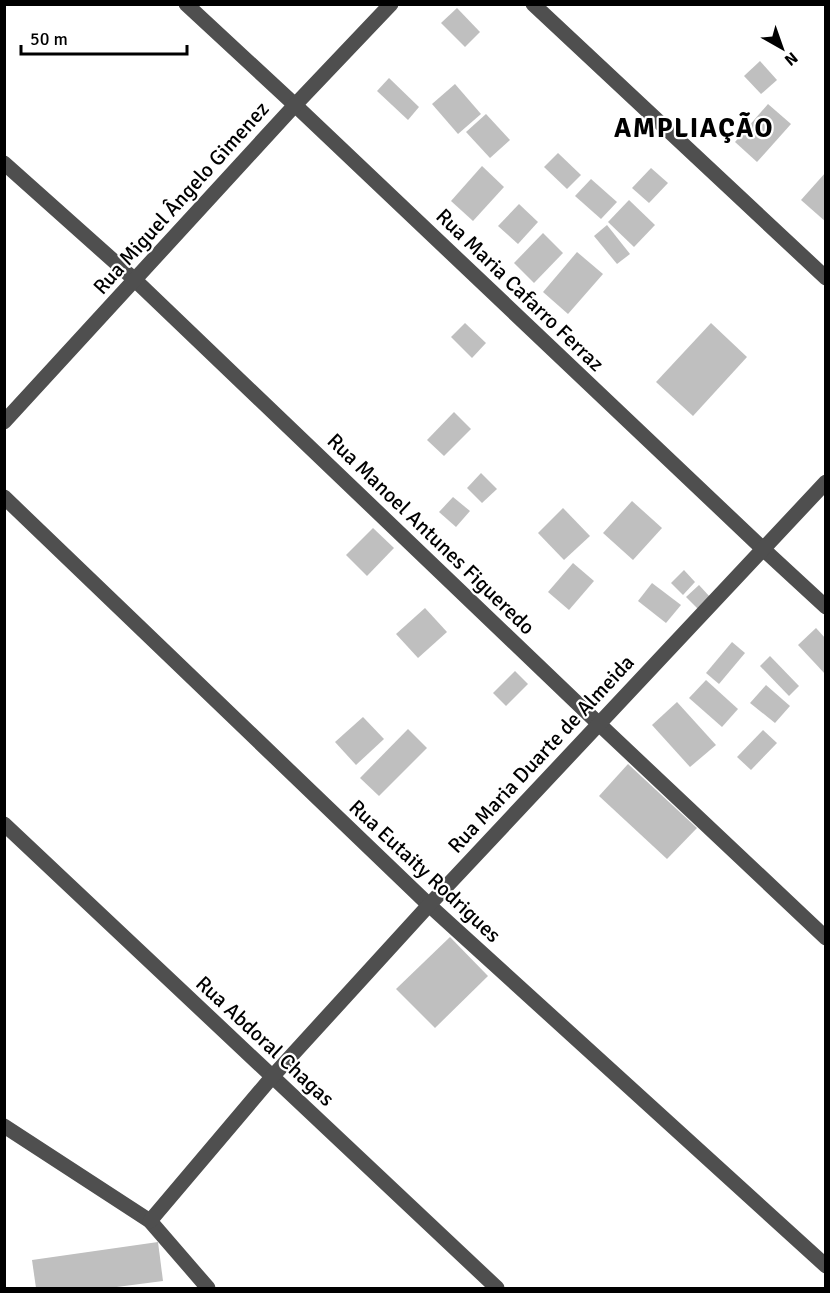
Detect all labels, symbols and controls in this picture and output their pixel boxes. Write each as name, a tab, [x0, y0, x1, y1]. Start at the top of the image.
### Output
scale bar	[21, 18, 188, 56]
north arrow	[752, 18, 812, 78]
text: 50 m	[30, 28, 68, 50]
text: N	[780, 47, 802, 70]
street label: Rua Miguel Ângelo Gimenez	[88, 96, 274, 300]
district label: AMPLIAÇÃO	[614, 112, 774, 145]
street label: Rua Maria Cafarro Ferraz	[431, 203, 609, 377]
street label: Rua Manoel Antunes Figueredo	[322, 428, 540, 640]
street label: Rua Maria Duarte de Almeida	[442, 649, 640, 859]
street label: Rua Eutaity Rodrigues	[344, 794, 506, 948]
street label: Rua Abdoral Chagas	[191, 970, 339, 1112]

